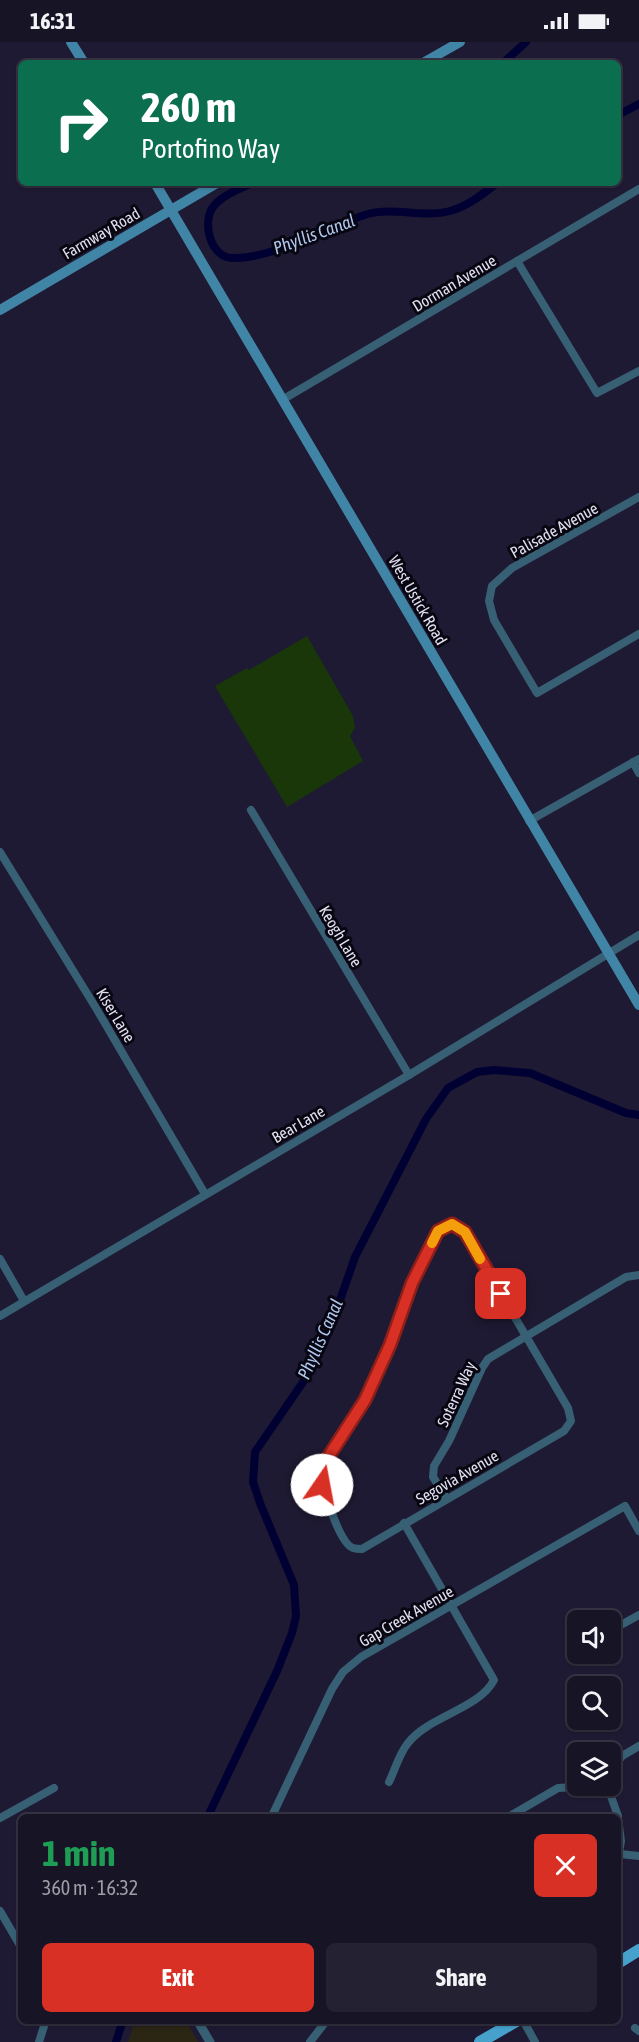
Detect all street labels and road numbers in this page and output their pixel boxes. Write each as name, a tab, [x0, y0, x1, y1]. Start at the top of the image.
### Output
street label: Farmway Road	[59, 204, 143, 263]
street label: Dorman Avenue	[409, 251, 499, 315]
street label: Palisade Avenue	[507, 499, 601, 561]
street label: West Ustick Road	[385, 552, 451, 648]
street label: Keogh Lane	[315, 902, 366, 970]
street label: Kiser Lane	[93, 985, 139, 1045]
street label: Bear Lane	[268, 1102, 328, 1146]
street label: Soterra Way	[433, 1358, 480, 1430]
street label: Segovia Avenue	[413, 1446, 502, 1509]
street label: Gap Creek Avenue	[356, 1582, 457, 1651]

